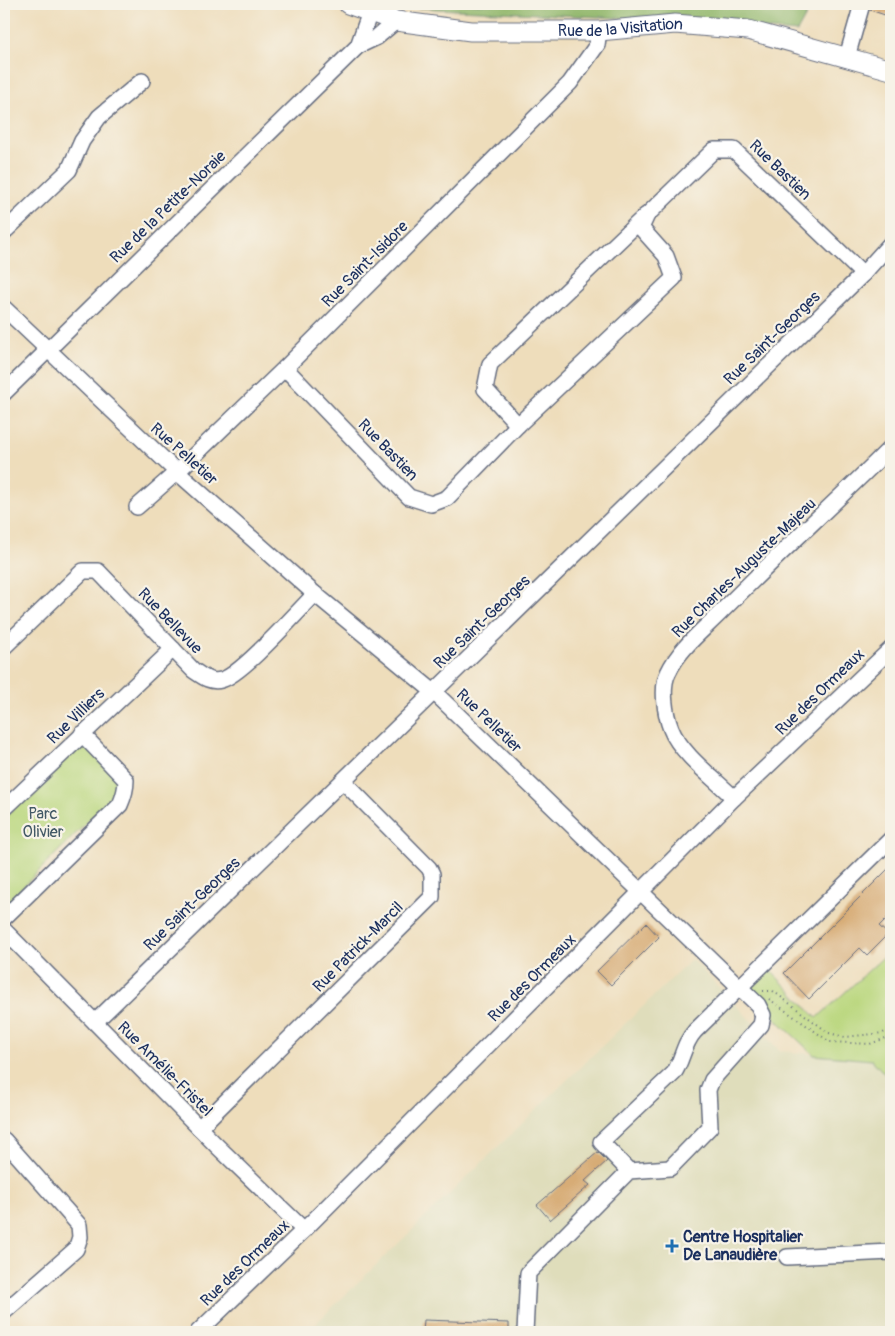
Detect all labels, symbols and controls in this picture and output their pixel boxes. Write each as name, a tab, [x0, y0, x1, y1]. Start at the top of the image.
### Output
street label: Rue de la Visitation	[558, 14, 684, 41]
street label: Rue Bastien	[745, 136, 815, 204]
street label: Rue de la Petite-Noraie	[106, 147, 230, 267]
street label: Rue Saint-Isidore	[318, 216, 413, 311]
street label: Rue Saint-Georges	[720, 287, 824, 389]
street label: Rue Bastien	[354, 415, 422, 485]
street label: Rue Pelletier	[146, 419, 222, 490]
street label: Rue Charles-Auguste-Majeau	[668, 494, 820, 642]
street label: Rue Saint-Georges	[430, 571, 534, 673]
street label: Rue Bellevue	[134, 584, 207, 658]
street label: Rue des Ormeaux	[771, 644, 869, 740]
street label: Rue Villiers	[43, 684, 109, 748]
street label: Rue Pelletier	[452, 685, 526, 757]
park label: Parc Olivier	[23, 804, 64, 842]
street label: Rue Saint-Georges	[140, 853, 244, 955]
street label: Rue Patrick-Marcil	[309, 898, 407, 996]
street label: Rue des Ormeaux	[484, 930, 580, 1026]
street label: Rue Amélie-Fristel	[113, 1017, 217, 1121]
street label: Rue des Ormeaux	[196, 1215, 294, 1311]
place label: Centre Hospitalier De Lanaudière	[683, 1227, 803, 1265]
marker: Centre Hospitalier De Lanaudière	[665, 1239, 679, 1253]

